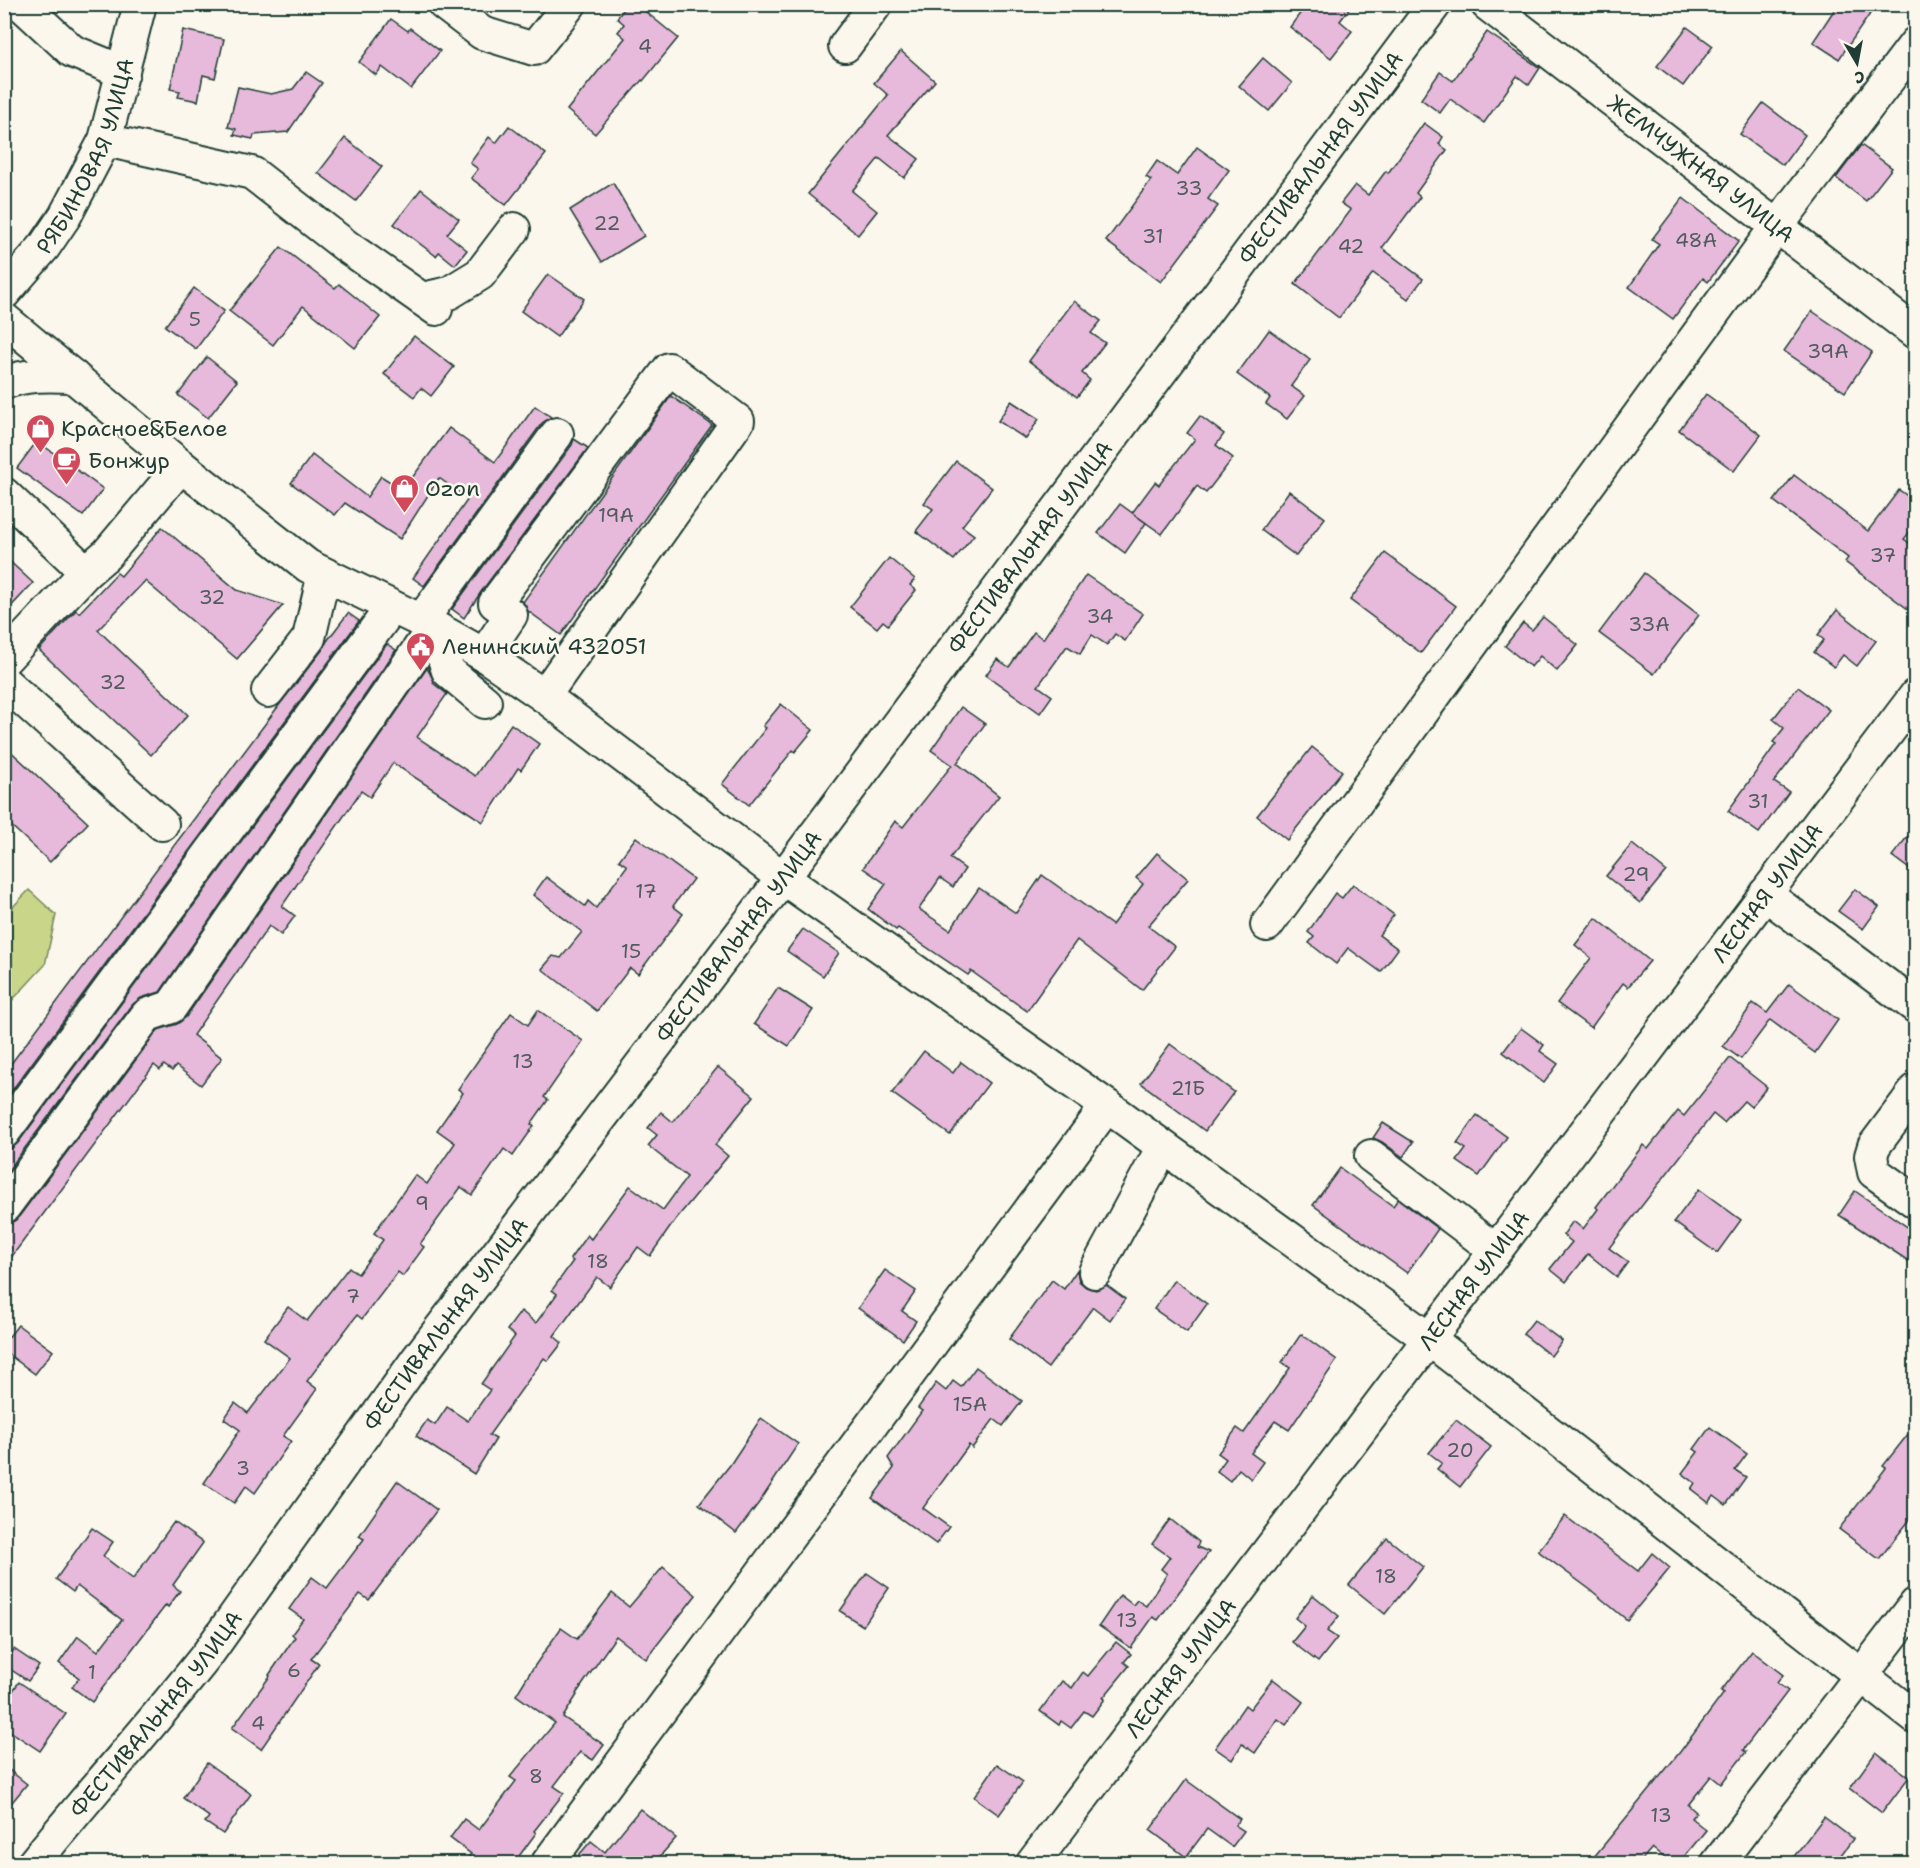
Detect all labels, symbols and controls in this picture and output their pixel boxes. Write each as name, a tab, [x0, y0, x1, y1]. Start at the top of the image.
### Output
house number: 4	[638, 33, 652, 59]
north arrow	[1827, 33, 1887, 93]
street label: ФЕСТИВАЛЬНАЯ УЛИЦА	[1232, 46, 1410, 270]
street label: РЯБИНОВАЯ УЛИЦА	[29, 55, 140, 260]
text: С	[1853, 66, 1866, 89]
street label: ЖЕМЧУЖНАЯ УЛИЦА	[1602, 88, 1800, 249]
house number: 33	[1176, 175, 1202, 201]
house number: 22	[594, 210, 621, 236]
house number: 31	[1142, 223, 1164, 249]
house number: 48А	[1675, 227, 1717, 253]
house number: 42	[1338, 233, 1364, 259]
house number: 5	[189, 306, 201, 332]
house number: 39А	[1807, 338, 1849, 364]
shop icon: Красное&Белое	[24, 412, 56, 454]
place label: Красное&Белое	[61, 414, 228, 443]
street label: ФЕСТИВАЛЬНАЯ УЛИЦА	[941, 435, 1119, 660]
cafe icon: Бонжур	[51, 444, 83, 486]
place label: Бонжур	[88, 446, 170, 475]
shop icon: Ozon	[388, 472, 420, 514]
place label: Ozon	[425, 474, 480, 503]
house number: 19А	[598, 502, 634, 528]
house number: 37	[1870, 542, 1896, 568]
house number: 32	[199, 584, 225, 610]
house number: 34	[1086, 603, 1114, 629]
house number: 33А	[1628, 611, 1670, 637]
public building icon: Ленинский 432051	[405, 630, 437, 672]
place label: Ленинский 432051	[442, 632, 647, 661]
house number: 32	[100, 669, 126, 695]
house number: 31	[1747, 788, 1769, 814]
street label: ЛЕСНАЯ УЛИЦА	[1705, 817, 1829, 968]
street label: ФЕСТИВАЛЬНАЯ УЛИЦА	[649, 825, 829, 1048]
house number: 29	[1623, 861, 1649, 887]
house number: 17	[635, 878, 657, 904]
house number: 15	[621, 938, 641, 964]
house number: 13	[512, 1048, 534, 1074]
house number: 21Б	[1171, 1075, 1205, 1101]
house number: 9	[415, 1190, 429, 1216]
street label: ЛЕСНАЯ УЛИЦА	[1412, 1205, 1536, 1356]
street label: ФЕСТИВАЛЬНАЯ УЛИЦА	[357, 1212, 535, 1437]
house number: 18	[587, 1248, 609, 1274]
house number: 7	[346, 1283, 360, 1309]
house number: 15А	[953, 1391, 987, 1417]
house number: 20	[1446, 1437, 1474, 1463]
house number: 3	[236, 1455, 250, 1481]
house number: 18	[1375, 1563, 1397, 1589]
street label: ЛЕСНАЯ УЛИЦА	[1119, 1592, 1243, 1744]
street label: ФЕСТИВАЛЬНАЯ УЛИЦА	[63, 1605, 249, 1824]
house number: 13	[1116, 1607, 1138, 1633]
house number: 6	[287, 1657, 301, 1683]
house number: 1	[88, 1659, 96, 1685]
house number: 4	[251, 1710, 265, 1736]
house number: 8	[529, 1763, 543, 1789]
house number: 13	[1650, 1802, 1672, 1828]

